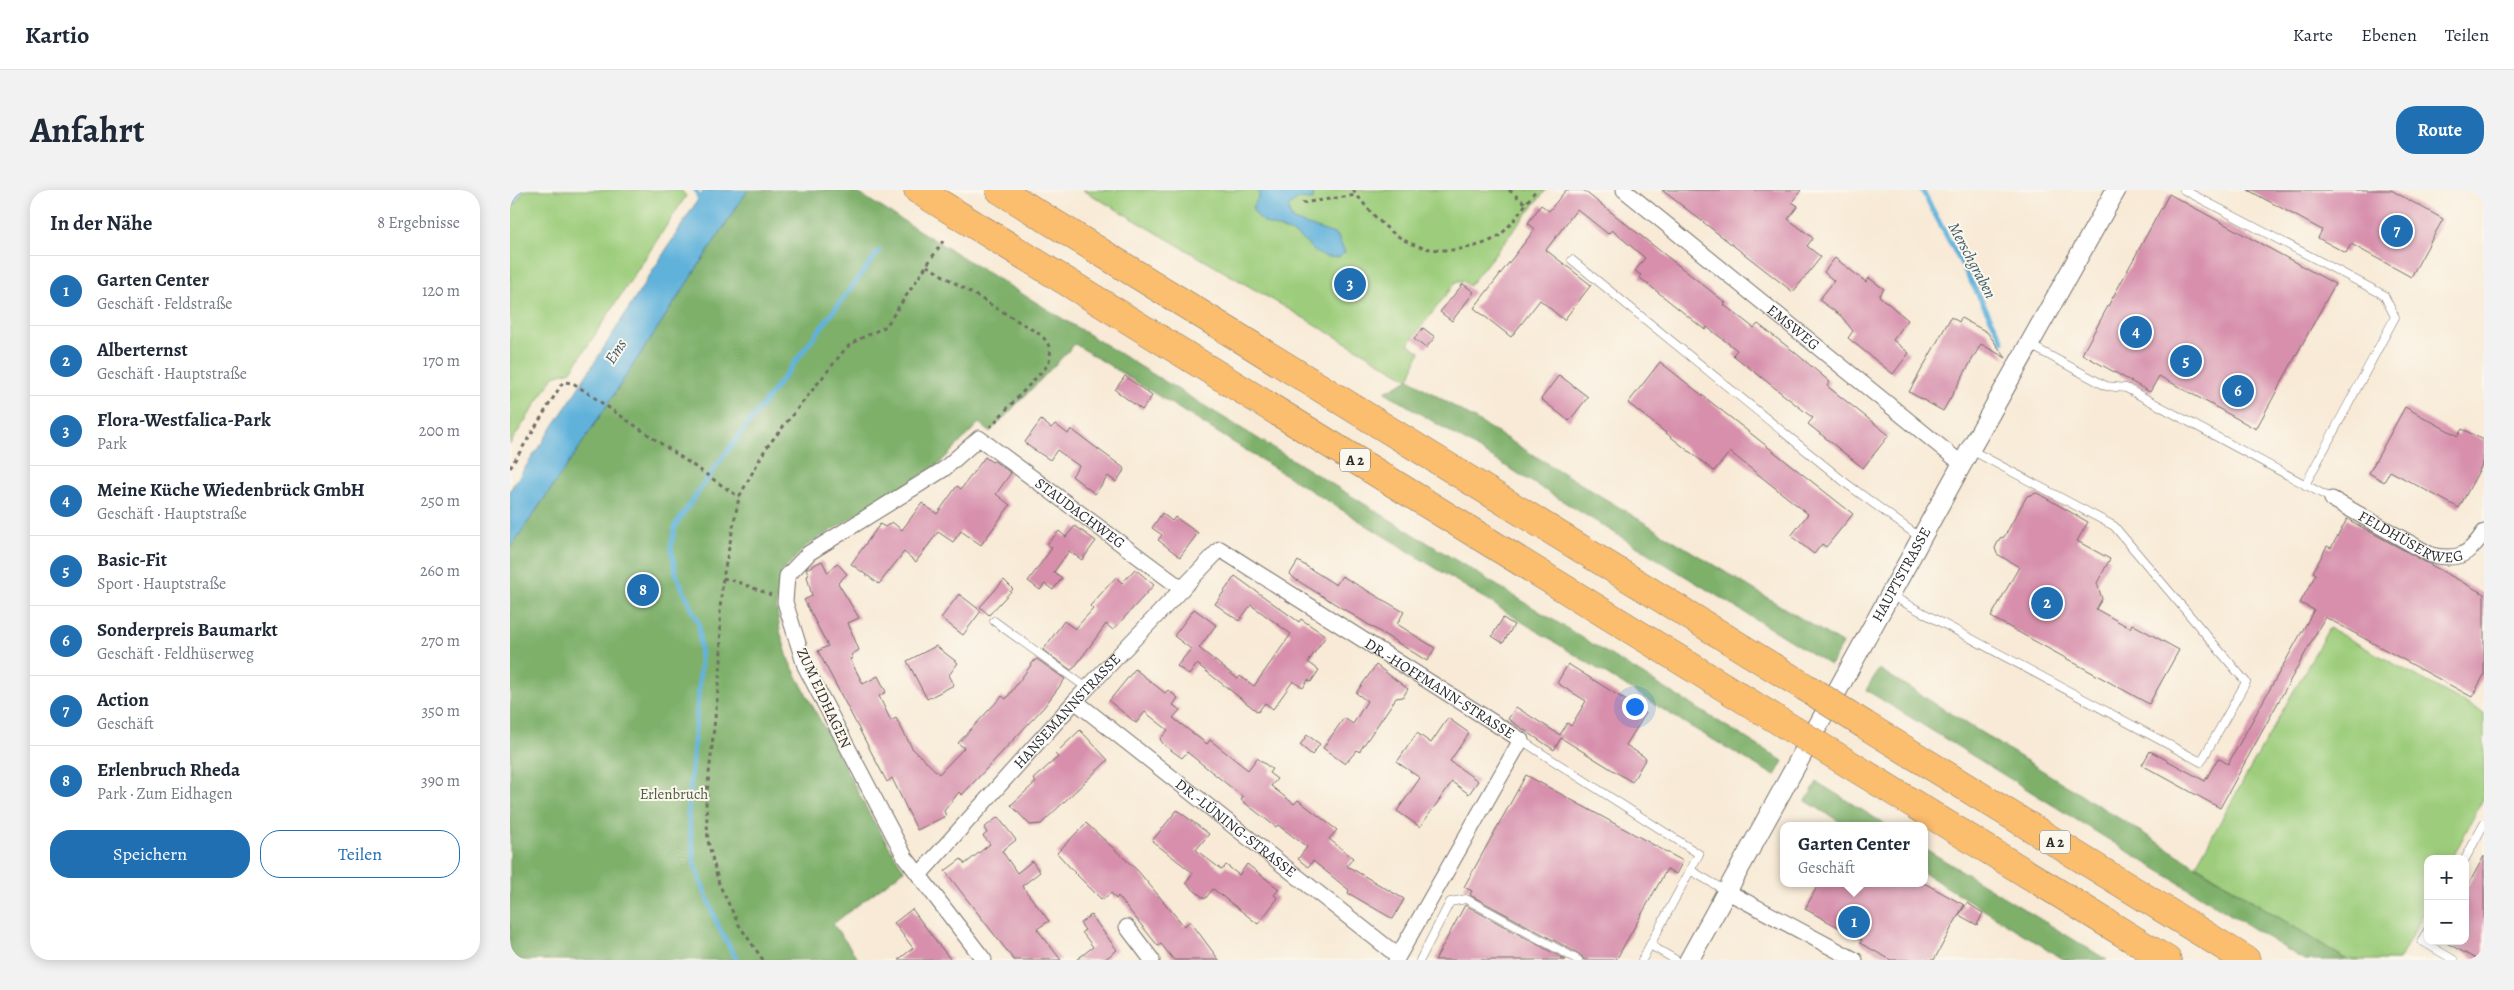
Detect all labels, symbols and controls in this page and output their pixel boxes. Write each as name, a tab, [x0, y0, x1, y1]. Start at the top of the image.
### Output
text: Kartio	[25, 19, 89, 51]
text: Karte	[2293, 23, 2333, 47]
text: Ebenen	[2361, 23, 2417, 47]
text: Teilen	[2445, 23, 2489, 47]
text: Anfahrt	[30, 106, 145, 154]
button: Route	[2396, 106, 2484, 154]
text: In der Nähe	[50, 209, 152, 237]
text: 8 Ergebnisse	[377, 212, 460, 234]
pin: 7	[2381, 212, 2413, 250]
water label: Merschgraben	[1943, 218, 2001, 303]
pin: 3	[1334, 265, 1366, 303]
text: Garten Center	[97, 267, 209, 293]
text: 1	[63, 280, 69, 302]
text: 120 m	[422, 280, 460, 302]
text: Geschäft · Feldstraße	[97, 293, 233, 315]
street label: EMSWEG	[1763, 300, 1824, 355]
pin: 4	[2120, 313, 2152, 351]
water label: Ems	[600, 334, 632, 368]
text: Alberternst	[97, 337, 188, 363]
pin: 5	[2170, 342, 2202, 380]
text: 2	[62, 350, 70, 372]
text: 170 m	[423, 350, 460, 372]
text: Geschäft · Hauptstraße	[97, 363, 247, 385]
pin: 6	[2222, 372, 2254, 410]
text: Flora-Westfalica-Park	[97, 407, 271, 433]
text: 3	[63, 420, 69, 442]
text: 200 m	[419, 420, 460, 442]
text: Park	[97, 433, 127, 455]
road number: A 2	[1340, 448, 1370, 472]
street label: STAUDACHWEG	[1031, 473, 1129, 553]
text: Meine Küche Wiedenbrück GmbH	[97, 477, 365, 503]
text: 4	[62, 490, 70, 512]
text: 250 m	[421, 490, 460, 512]
text: Geschäft · Hauptstraße	[97, 503, 247, 525]
street label: FELDHÜSERWEG	[2355, 506, 2466, 567]
street label: HAUPTSTRASSE	[1867, 524, 1935, 626]
text: Basic-Fit	[97, 547, 167, 573]
text: 5	[63, 560, 69, 582]
text: 260 m	[420, 560, 460, 582]
pin: 8	[627, 571, 659, 609]
text: Sport · Hauptstraße	[97, 573, 226, 595]
pin: 2	[2031, 584, 2063, 622]
text: Sonderpreis Baumarkt	[97, 617, 278, 643]
text: 6	[62, 630, 70, 652]
text: 270 m	[421, 630, 460, 652]
street label: DR.-HOFFMANN-STRASSE	[1361, 633, 1518, 743]
text: Geschäft · Feldhüserweg	[97, 643, 254, 665]
street label: ZUM EIDHAGEN	[792, 645, 856, 752]
street label: HANSEMANNSTRASSE	[1009, 649, 1125, 773]
text: Action	[97, 687, 149, 713]
your location	[1622, 694, 1648, 720]
text: 7	[63, 700, 69, 722]
text: 350 m	[421, 700, 460, 722]
text: Geschäft	[97, 713, 154, 735]
text: Erlenbruch Rheda	[97, 757, 240, 783]
text: 8	[62, 770, 70, 792]
text: 390 m	[421, 770, 460, 792]
street label: DR.-LÜNING-STRASSE	[1171, 774, 1301, 882]
text: Park · Zum Eidhagen	[97, 783, 233, 805]
park label: Erlenbruch	[640, 784, 708, 804]
popup	[1780, 822, 1928, 887]
button: Speichern	[50, 830, 250, 878]
button: Teilen	[260, 830, 460, 878]
road number: A 2	[2040, 830, 2070, 854]
text: Garten Center	[1798, 831, 1910, 857]
map controls	[2424, 855, 2469, 945]
button: +	[2424, 855, 2469, 900]
text: Geschäft	[1798, 857, 1855, 879]
button: −	[2424, 900, 2469, 945]
pin: 1	[1838, 903, 1870, 941]

